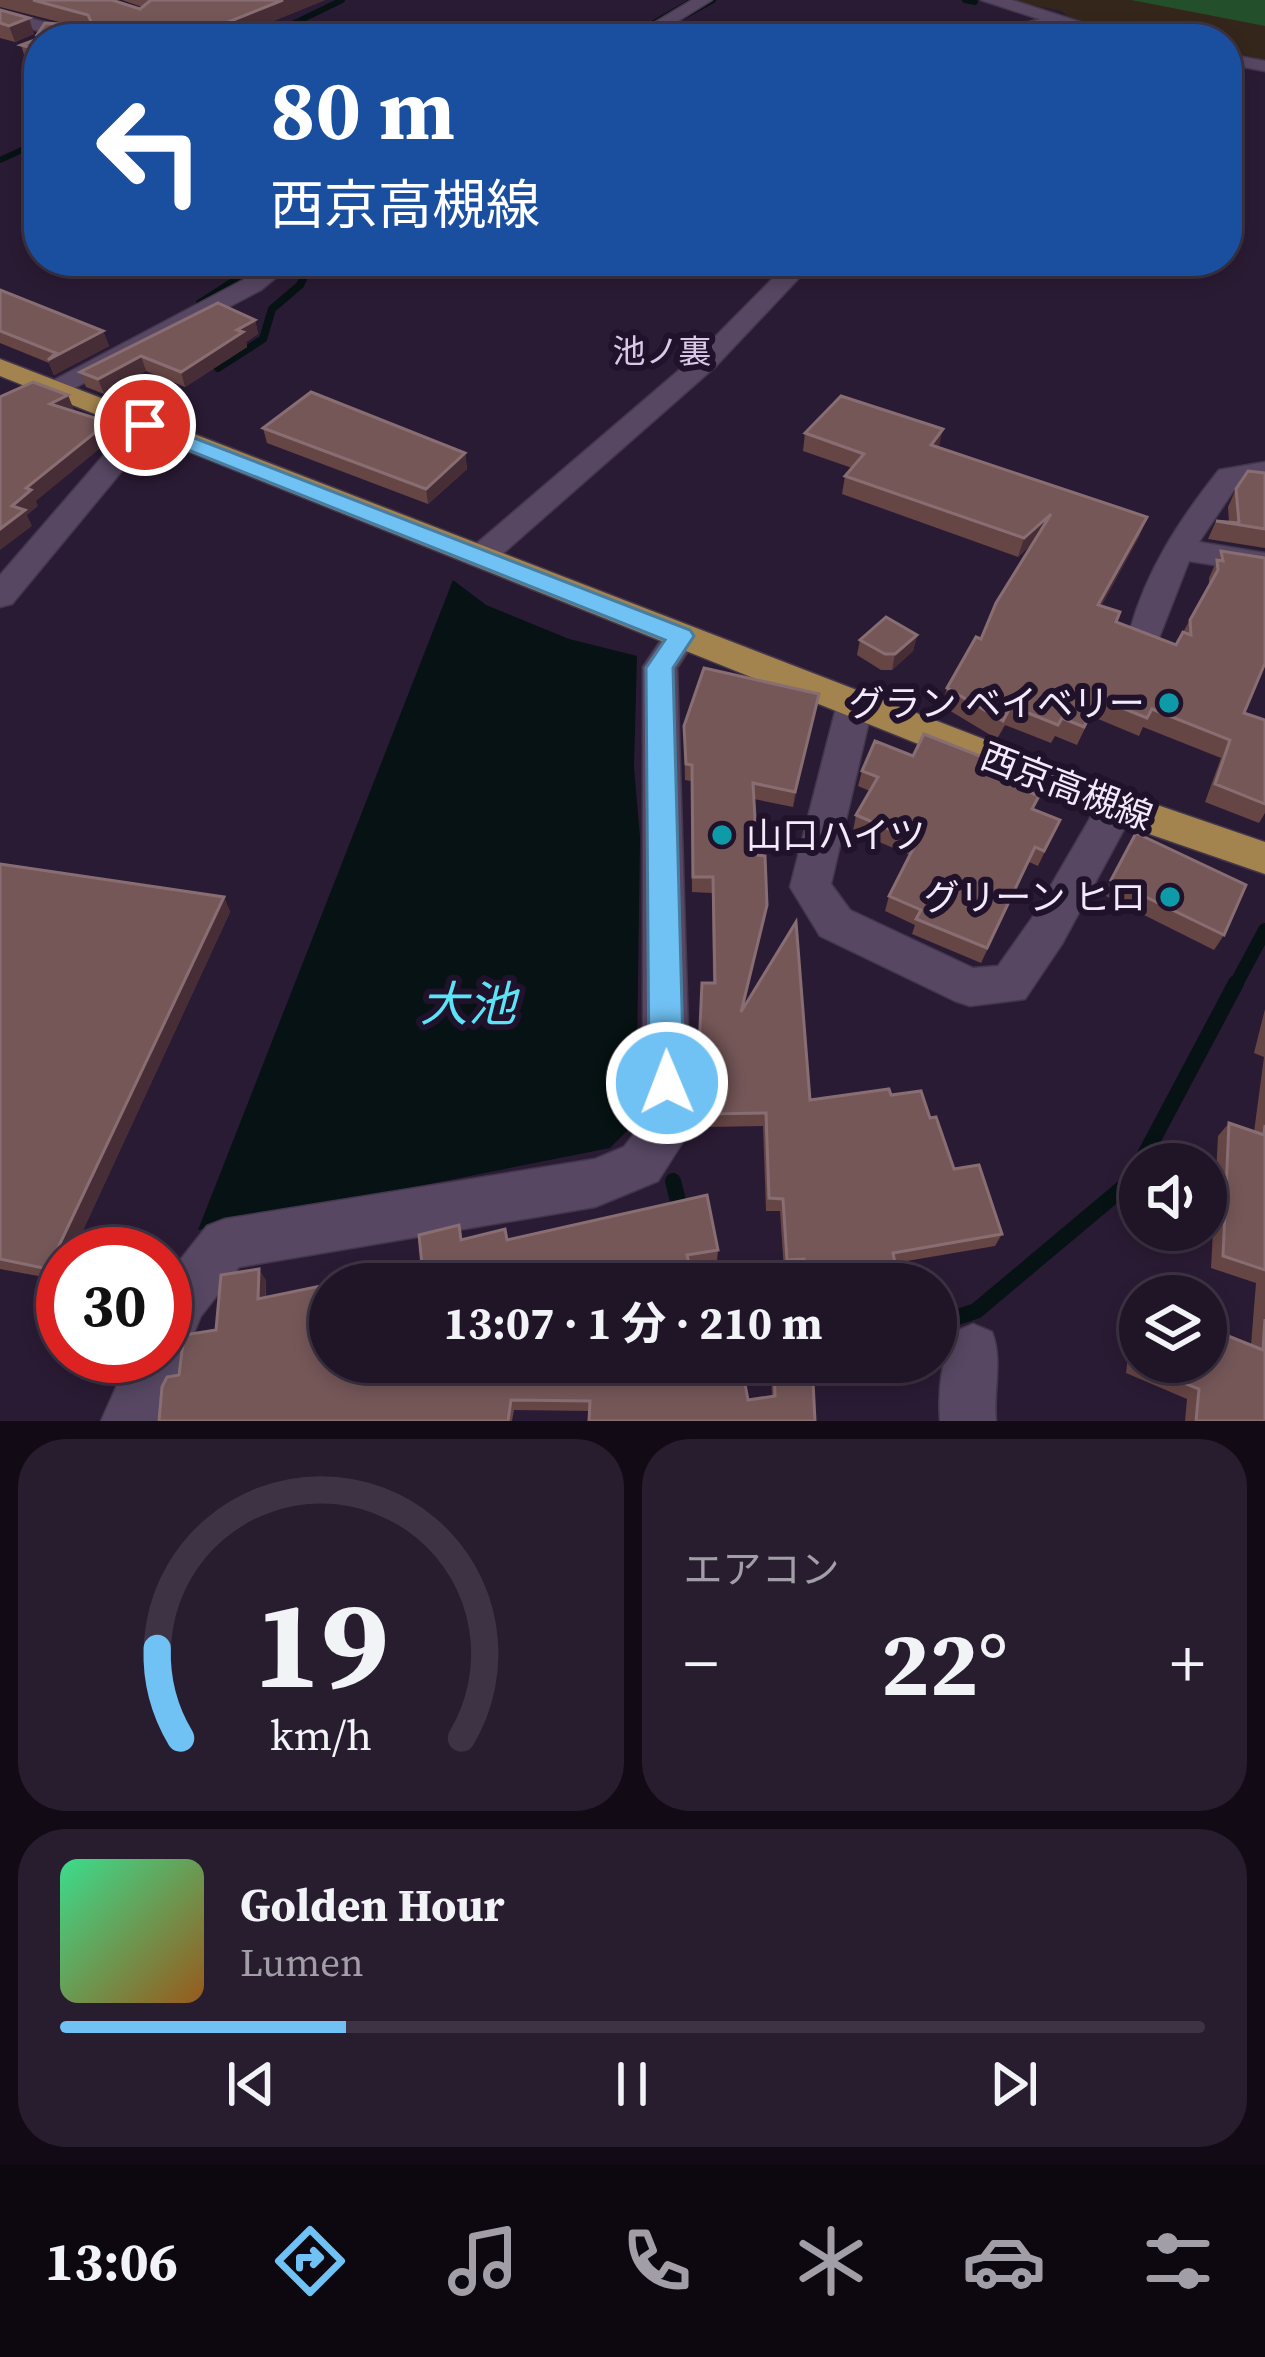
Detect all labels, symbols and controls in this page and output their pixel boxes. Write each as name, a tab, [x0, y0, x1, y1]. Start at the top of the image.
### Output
text: 80 m	[270, 52, 455, 167]
icon: left	[72, 72, 228, 228]
text: 西京高槻線	[270, 168, 540, 242]
district label: 池ノ裏	[613, 329, 712, 374]
pin	[94, 374, 196, 476]
icon: arrive	[112, 392, 178, 458]
place label: グラン ベイベリー	[849, 679, 1145, 728]
marker: グラン ベイベリー	[1156, 690, 1182, 716]
street label: 西京高槻線	[974, 731, 1160, 842]
place label: 山口ハイツ	[746, 811, 925, 860]
marker: 山口ハイツ	[709, 822, 735, 848]
place label: グリーン ヒロ	[923, 873, 1146, 922]
marker: グリーン ヒロ	[1157, 884, 1183, 910]
water label: 大池	[420, 971, 520, 1037]
position arrow	[604, 1020, 730, 1146]
map controls	[1119, 1143, 1227, 1383]
button: sound	[1119, 1143, 1227, 1251]
speed limit sign: 30	[36, 1227, 192, 1383]
button: layers	[1119, 1275, 1227, 1383]
text: 13:07 · 1 分 · 210 m	[443, 1292, 823, 1354]
text: エアコン	[684, 1543, 840, 1596]
text: 19	[253, 1558, 388, 1729]
text: 22°	[881, 1602, 1008, 1725]
text: −	[684, 1618, 718, 1708]
text: +	[1170, 1618, 1205, 1708]
text: km/h	[270, 1706, 372, 1764]
text: Golden Hour	[240, 1874, 504, 1936]
text: Lumen	[240, 1936, 364, 1989]
icon: previous	[218, 2051, 284, 2117]
icon: pause	[599, 2051, 665, 2117]
icon: next	[981, 2051, 1047, 2117]
icon: directions	[268, 2219, 352, 2303]
icon: music	[441, 2219, 525, 2303]
icon: phone	[615, 2219, 699, 2303]
icon: climate	[789, 2219, 873, 2303]
icon: car	[962, 2219, 1046, 2303]
icon: filters	[1136, 2219, 1220, 2303]
text: 13:06	[45, 2224, 178, 2298]

